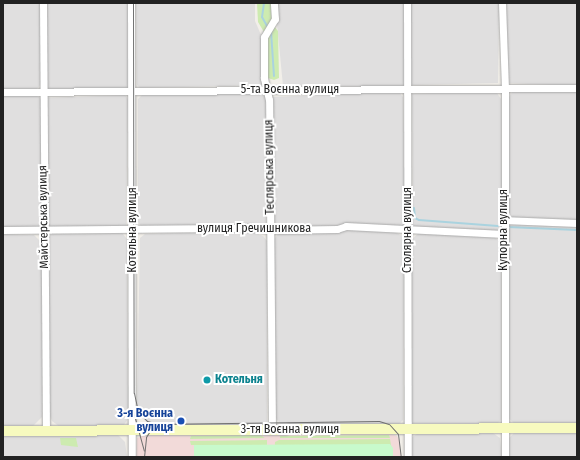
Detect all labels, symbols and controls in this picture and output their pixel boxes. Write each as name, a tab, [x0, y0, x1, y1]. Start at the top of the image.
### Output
street label: 5-та Воєнна вулиця	[241, 83, 339, 97]
street label: Теслярська вулиця	[262, 119, 278, 215]
street label: Майстерська вулиця	[36, 165, 52, 269]
street label: Котельна вулиця	[126, 187, 140, 273]
street label: Столярна вулиця	[401, 187, 415, 273]
street label: Купорна вулиця	[497, 189, 511, 271]
street label: вулиця Гречишникова	[197, 222, 311, 236]
place label: Котельня	[215, 373, 263, 387]
marker: Котельня	[202, 375, 212, 385]
place label: 3-я Воєнна вулиця	[117, 407, 173, 435]
marker: 3-я Воєнна вулиця	[176, 416, 186, 426]
street label: 3-тя Воєнна вулиця	[241, 423, 339, 437]

